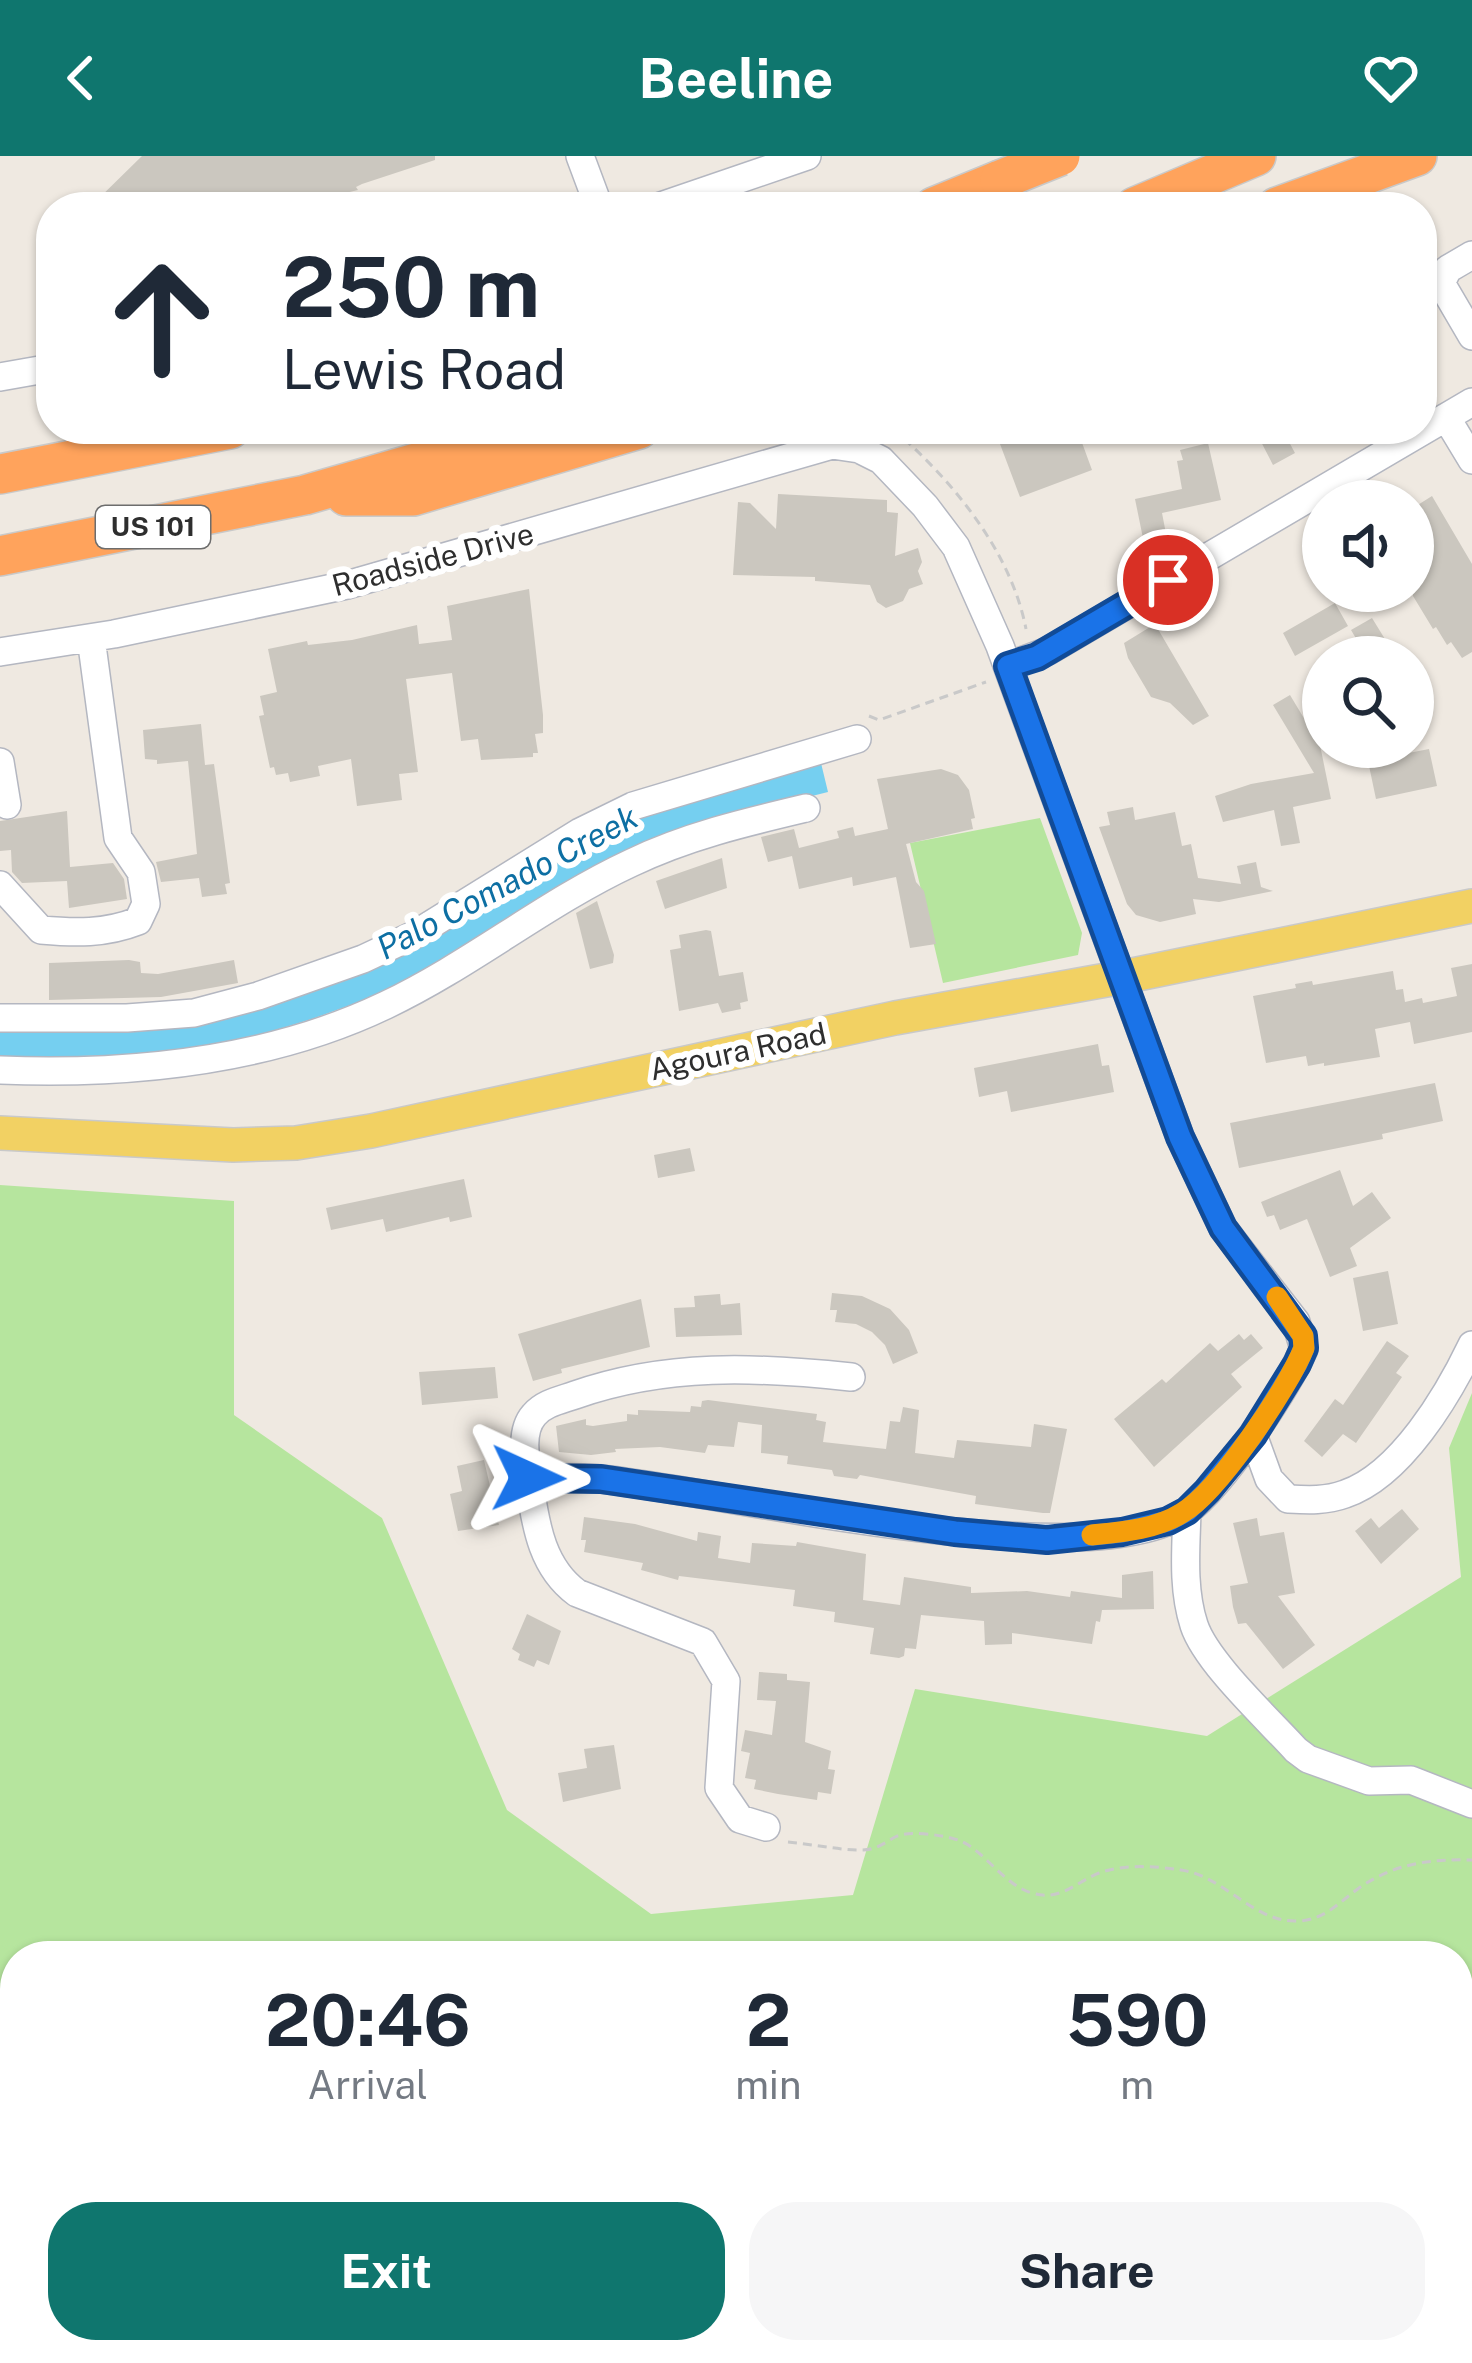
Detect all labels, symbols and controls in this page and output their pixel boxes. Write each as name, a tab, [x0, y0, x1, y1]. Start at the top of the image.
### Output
icon: back	[48, 45, 114, 111]
icon: heart	[1358, 45, 1424, 111]
text: Beeline	[639, 47, 833, 110]
text: 250 m	[282, 237, 540, 336]
icon: ahead	[84, 240, 240, 396]
text: Lewis Road	[282, 338, 566, 401]
map controls	[1302, 480, 1434, 768]
button: sound	[1302, 480, 1434, 612]
road number: US 101	[96, 506, 210, 548]
street label: Roadside Drive	[328, 515, 538, 603]
pin	[1117, 529, 1219, 631]
icon: arrive	[1135, 547, 1201, 613]
button: search	[1302, 636, 1434, 768]
water label: Palo Comado Creek	[370, 797, 644, 967]
street label: Agoura Road	[646, 1015, 829, 1087]
position arrow	[465, 1415, 591, 1541]
text: 20:46	[265, 1978, 471, 2062]
text: 2	[746, 1978, 791, 2062]
text: 590	[1066, 1978, 1208, 2062]
text: Arrival	[307, 2062, 428, 2108]
text: min	[735, 2062, 802, 2108]
text: m	[1120, 2062, 1154, 2108]
button: Exit	[48, 2202, 725, 2340]
button: Share	[749, 2202, 1425, 2340]

